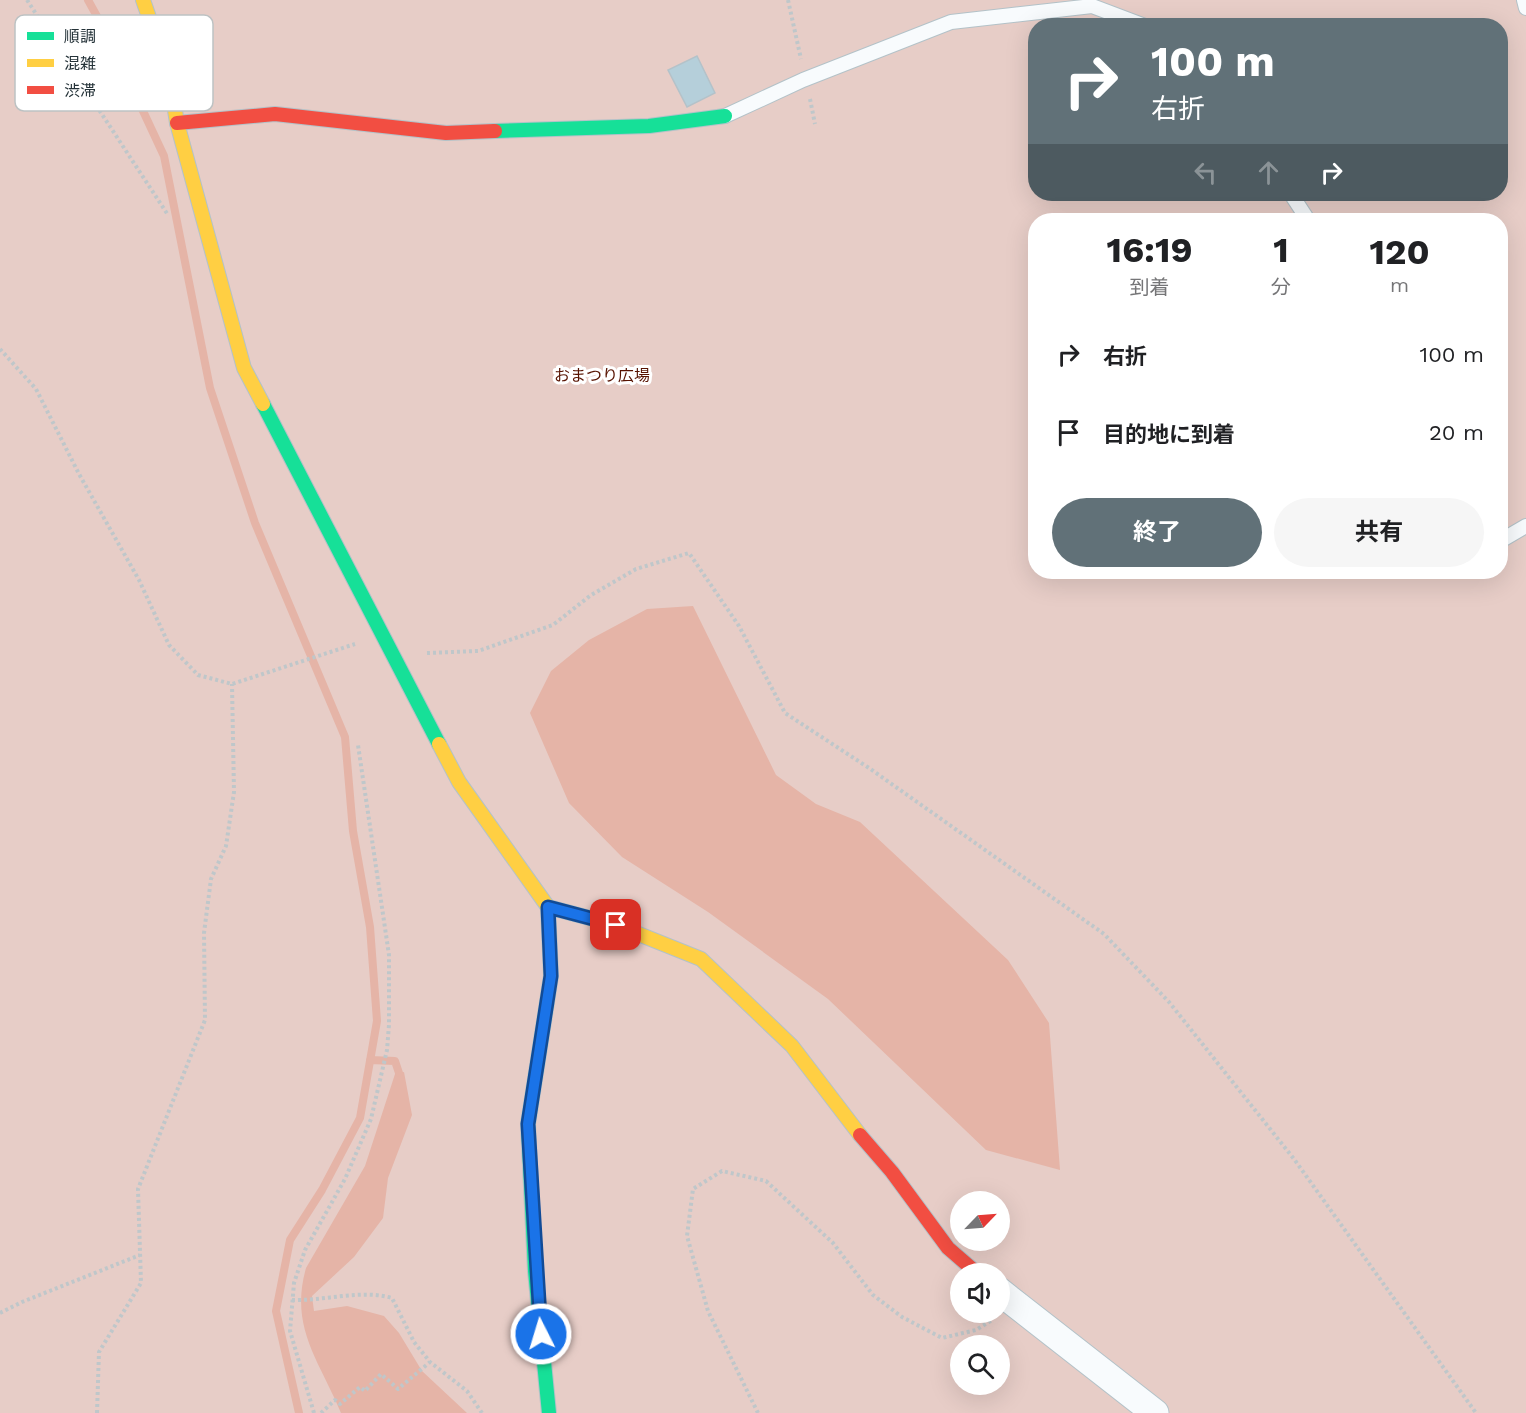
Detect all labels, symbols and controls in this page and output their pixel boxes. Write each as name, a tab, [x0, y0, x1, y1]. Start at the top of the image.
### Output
legend	[15, 15, 213, 111]
text: 順調	[64, 27, 96, 46]
text: 100 m	[1151, 37, 1275, 86]
icon: right	[1052, 42, 1130, 120]
text: 混雑	[64, 54, 96, 73]
text: 渋滞	[64, 81, 96, 100]
text: 右折	[1151, 93, 1205, 125]
icon: left	[1189, 156, 1222, 189]
icon: ahead	[1252, 156, 1285, 189]
icon: right	[1315, 156, 1348, 189]
text: 16:19	[1106, 229, 1193, 271]
text: 1	[1273, 229, 1289, 271]
text: 120	[1369, 231, 1430, 273]
text: m	[1390, 273, 1409, 297]
text: 到着	[1130, 275, 1170, 299]
text: 分	[1271, 275, 1291, 299]
icon: right	[1052, 338, 1085, 371]
text: 100 m	[1420, 342, 1484, 367]
text: 右折	[1103, 344, 1147, 369]
park label: おまつり広場	[554, 366, 650, 385]
icon: arrive	[1052, 416, 1085, 449]
text: 20 m	[1429, 420, 1484, 445]
text: 目的地に到着	[1103, 422, 1235, 447]
button: 終了	[1052, 498, 1262, 567]
button: 共有	[1274, 498, 1484, 567]
pin	[590, 899, 641, 950]
icon: arrive	[599, 908, 632, 941]
north arrow	[950, 1191, 1010, 1251]
map controls	[950, 1191, 1010, 1395]
button: sound	[950, 1263, 1010, 1323]
position arrow	[509, 1302, 573, 1366]
button: search	[950, 1335, 1010, 1395]

